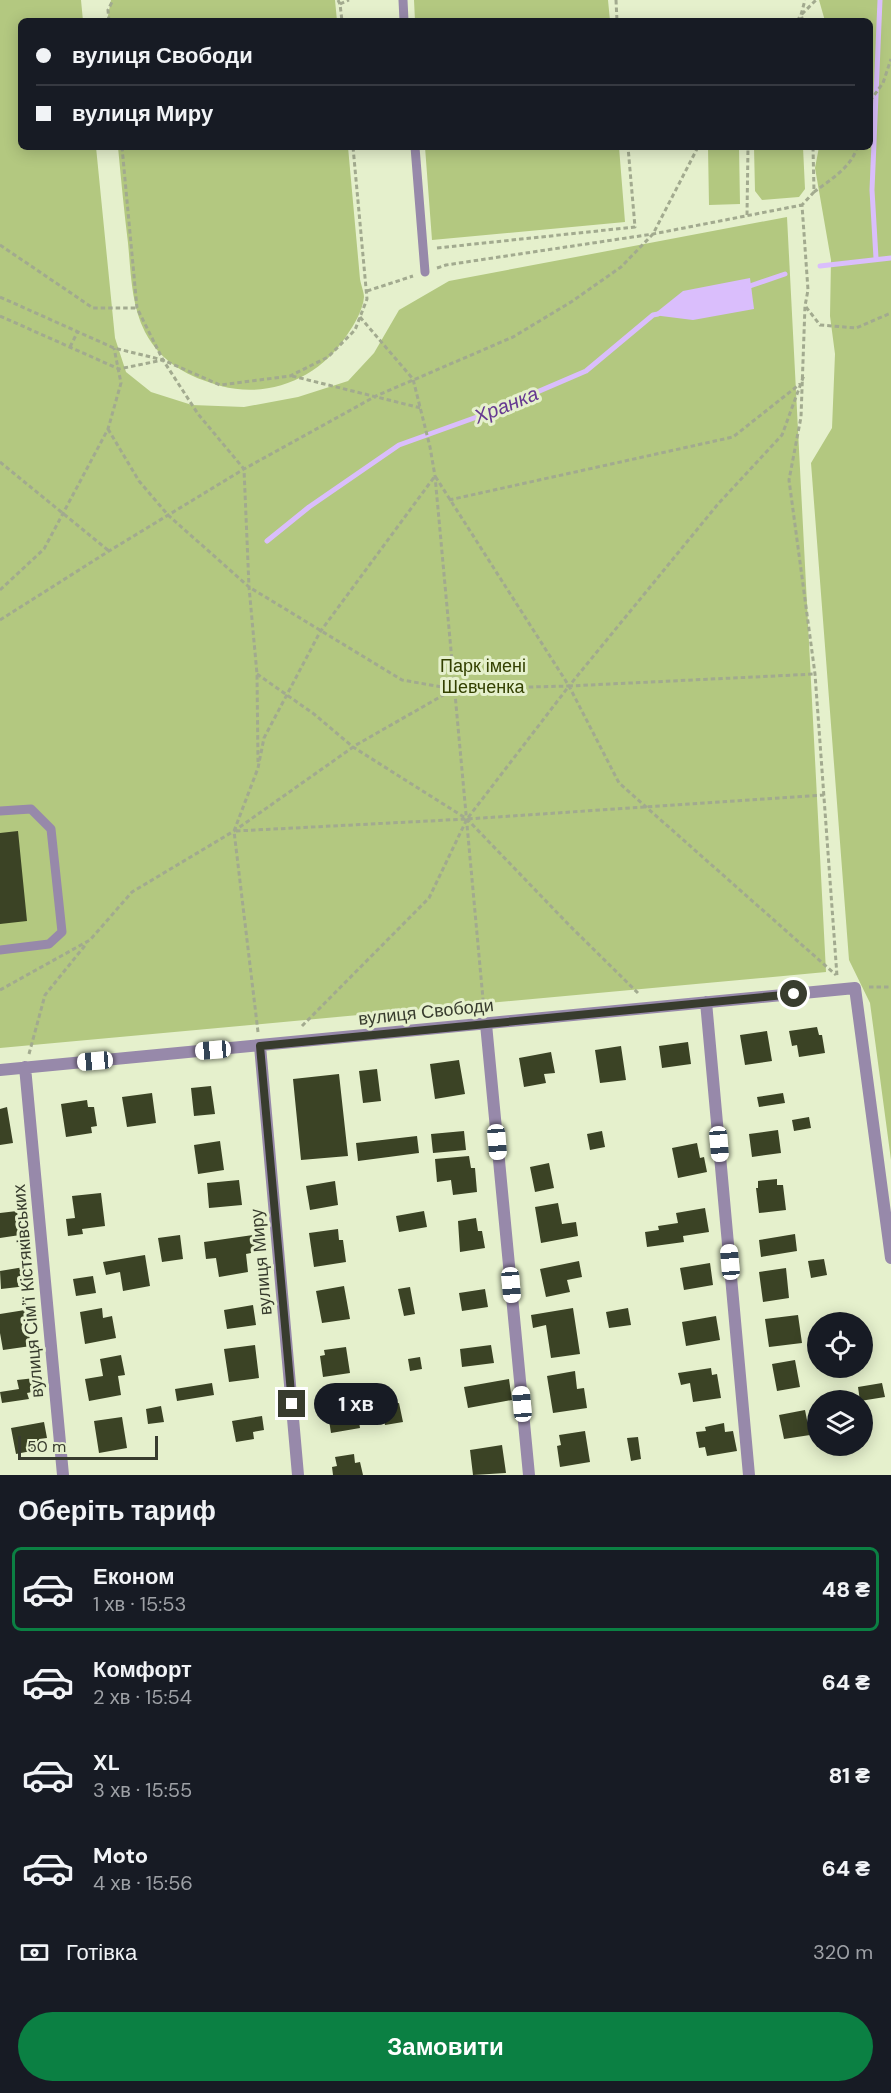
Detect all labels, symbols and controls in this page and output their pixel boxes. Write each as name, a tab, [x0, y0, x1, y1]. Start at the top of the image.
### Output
text: вулиця Свободи	[72, 41, 253, 70]
text: вулиця Миру	[72, 99, 213, 128]
water label: Хранка	[469, 380, 542, 430]
park label: Парк імені Шевченка	[440, 654, 526, 699]
route start	[780, 980, 807, 1007]
street label: вулиця Свободи	[357, 993, 495, 1031]
car	[194, 1039, 232, 1061]
car	[76, 1050, 114, 1072]
car	[486, 1123, 508, 1161]
car	[708, 1125, 730, 1163]
street label: вулиця Сімʼї Кістяківських	[7, 1183, 49, 1399]
street label: вулиця Миру	[244, 1208, 278, 1316]
car	[719, 1243, 741, 1281]
car	[500, 1266, 522, 1304]
map controls	[807, 1312, 873, 1456]
button: locate	[807, 1312, 873, 1378]
callout: 1 хв	[313, 1383, 397, 1425]
car	[511, 1385, 533, 1423]
route end	[278, 1390, 305, 1417]
button: layers	[807, 1390, 873, 1456]
text: 1 хв	[338, 1391, 374, 1417]
scale bar	[18, 1433, 158, 1460]
text: 50 m	[27, 1436, 66, 1457]
text: Оберіть тариф	[18, 1493, 216, 1528]
icon: car	[21, 1562, 75, 1616]
text: Економ	[93, 1562, 175, 1591]
text: 48 ₴	[822, 1575, 870, 1604]
text: 1 хв · 15:53	[93, 1591, 186, 1617]
icon: car	[21, 1655, 75, 1709]
text: Комфорт	[93, 1655, 192, 1684]
text: 64 ₴	[822, 1668, 870, 1697]
text: 2 хв · 15:54	[93, 1684, 192, 1710]
icon: car	[21, 1748, 75, 1802]
text: XL	[93, 1748, 120, 1777]
text: 81 ₴	[829, 1761, 870, 1790]
text: 3 хв · 15:55	[93, 1777, 192, 1803]
icon: car	[21, 1841, 75, 1895]
text: Moto	[93, 1841, 148, 1870]
text: 64 ₴	[822, 1854, 870, 1883]
text: 4 хв · 15:56	[93, 1870, 193, 1896]
icon: cash	[18, 1936, 51, 1969]
text: Готівка	[66, 1938, 137, 1967]
text: 320 m	[813, 1939, 873, 1965]
button: Замовити	[18, 2012, 873, 2081]

